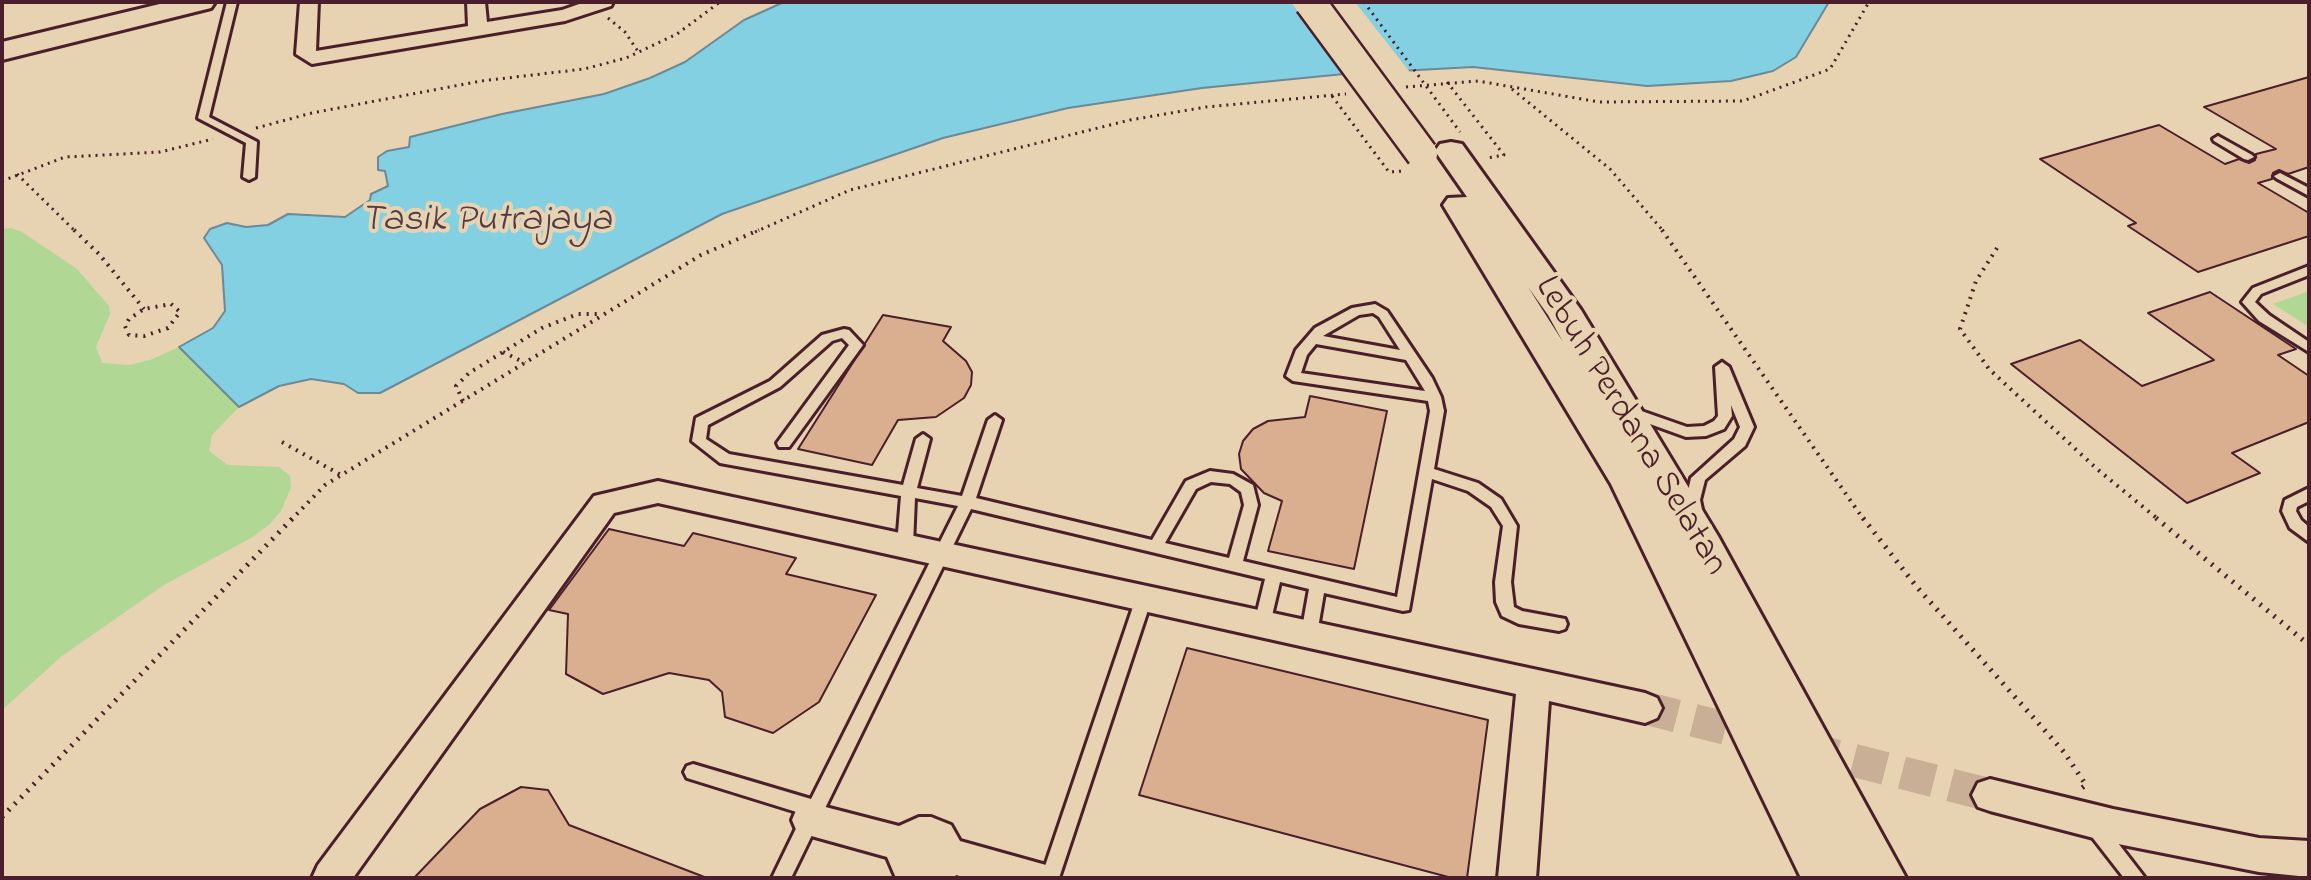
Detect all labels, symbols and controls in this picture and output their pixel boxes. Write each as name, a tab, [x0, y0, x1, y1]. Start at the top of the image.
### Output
water label: Tasik Putrajaya	[361, 200, 611, 246]
street label: Lebuh Perdana Selatan	[1523, 270, 1735, 584]

